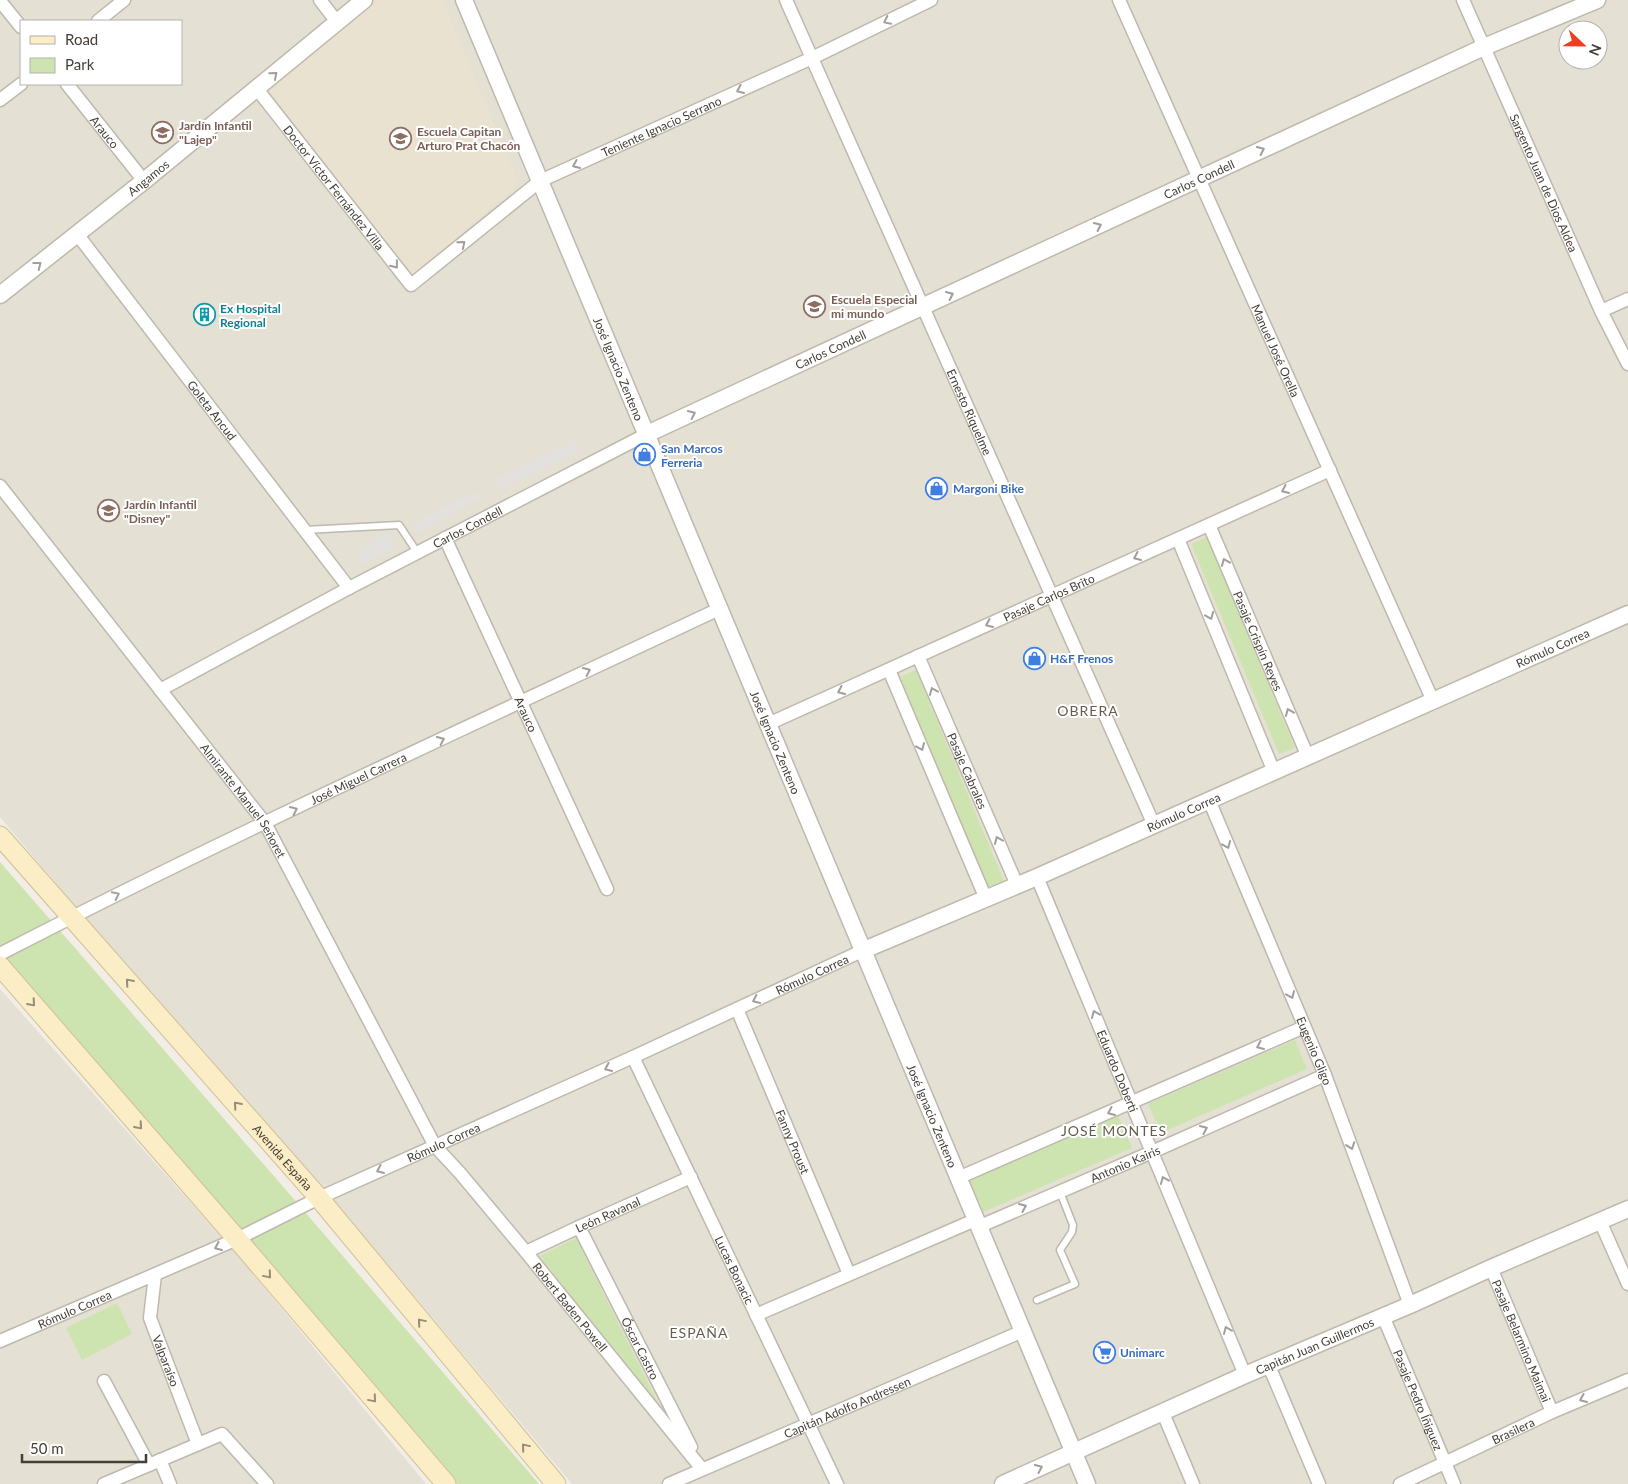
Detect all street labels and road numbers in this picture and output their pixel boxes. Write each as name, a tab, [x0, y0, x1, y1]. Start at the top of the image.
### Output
street label: Teniente Ignacio Serrano	[599, 93, 724, 160]
street label: Sargento Juan de Dios Aldea	[1507, 111, 1581, 254]
street label: Arauco	[87, 112, 123, 151]
street label: Doctor Víctor Fernández Villa	[281, 122, 388, 253]
street label: Angamos	[124, 156, 172, 199]
street label: Carlos Condell	[1161, 156, 1237, 202]
street label: Manuel José Orella	[1249, 302, 1303, 399]
street label: José Ignacio Zenteno	[590, 315, 647, 423]
street label: Carlos Condell	[792, 326, 868, 372]
street label: Ernesto Riquelme	[944, 366, 995, 457]
street label: Goleta Ancud	[185, 377, 240, 443]
street label: Carlos Condell	[430, 503, 505, 551]
street label: Pasaje Carlos Brito	[1001, 570, 1097, 624]
street label: Pasaje Crispín Reyes	[1231, 589, 1286, 693]
street label: Rómulo Correa	[1513, 625, 1592, 670]
street label: José Ignacio Zenteno	[747, 688, 804, 796]
street label: Arauco	[512, 694, 541, 734]
street label: Pasaje Cabrales	[944, 730, 991, 811]
street label: Almirante Manuel Señoret	[197, 740, 290, 861]
street label: José Miguel Carrera	[308, 749, 409, 807]
street label: Rómulo Correa	[1144, 789, 1222, 835]
street label: Rómulo Correa	[773, 951, 851, 998]
street label: Eugenio Gligo	[1294, 1014, 1336, 1087]
street label: Eduardo Doberti	[1094, 1027, 1142, 1114]
street label: José Ignacio Zenteno	[904, 1062, 961, 1170]
street label: Fanny Proust	[773, 1107, 814, 1177]
street label: Rómulo Correa	[404, 1119, 482, 1165]
street label: Avenida España	[250, 1121, 316, 1193]
street label: Antonio Kairis	[1088, 1142, 1162, 1185]
street label: León Ravanal	[573, 1193, 642, 1235]
street label: Lucas Bonacic	[712, 1233, 758, 1307]
street label: Robert Baden Powell	[530, 1259, 611, 1354]
street label: Pasaje Belarmino Maimai	[1489, 1277, 1554, 1404]
street label: Rómulo Correa	[35, 1287, 114, 1331]
street label: Óscar Castro	[619, 1314, 663, 1382]
street label: Capitán Juan Guillermos	[1253, 1314, 1376, 1377]
street label: Valparaíso	[150, 1333, 183, 1389]
street label: Pasaje Pedro Íñiguez	[1390, 1347, 1447, 1453]
street label: Capitán Adolfo Andressen	[781, 1373, 913, 1441]
street label: Brasilera	[1489, 1414, 1537, 1447]

